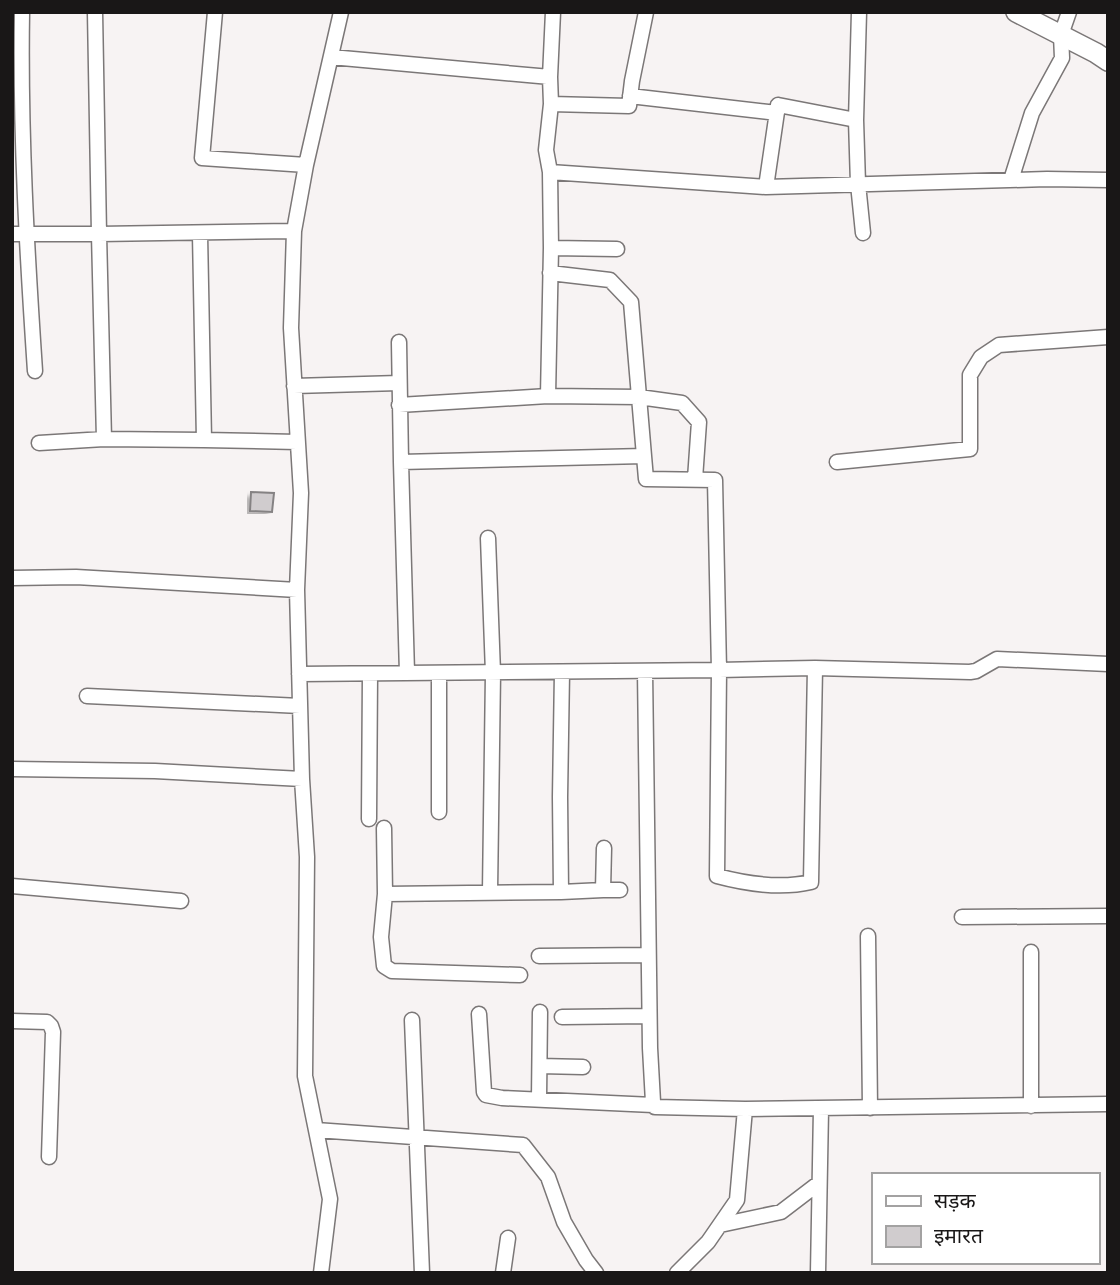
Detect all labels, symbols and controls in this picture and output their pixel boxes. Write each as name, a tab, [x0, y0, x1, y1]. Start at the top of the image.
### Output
legend	[872, 1173, 1099, 1264]
text: सड़क	[934, 1187, 976, 1215]
text: इमारत	[934, 1222, 984, 1250]

